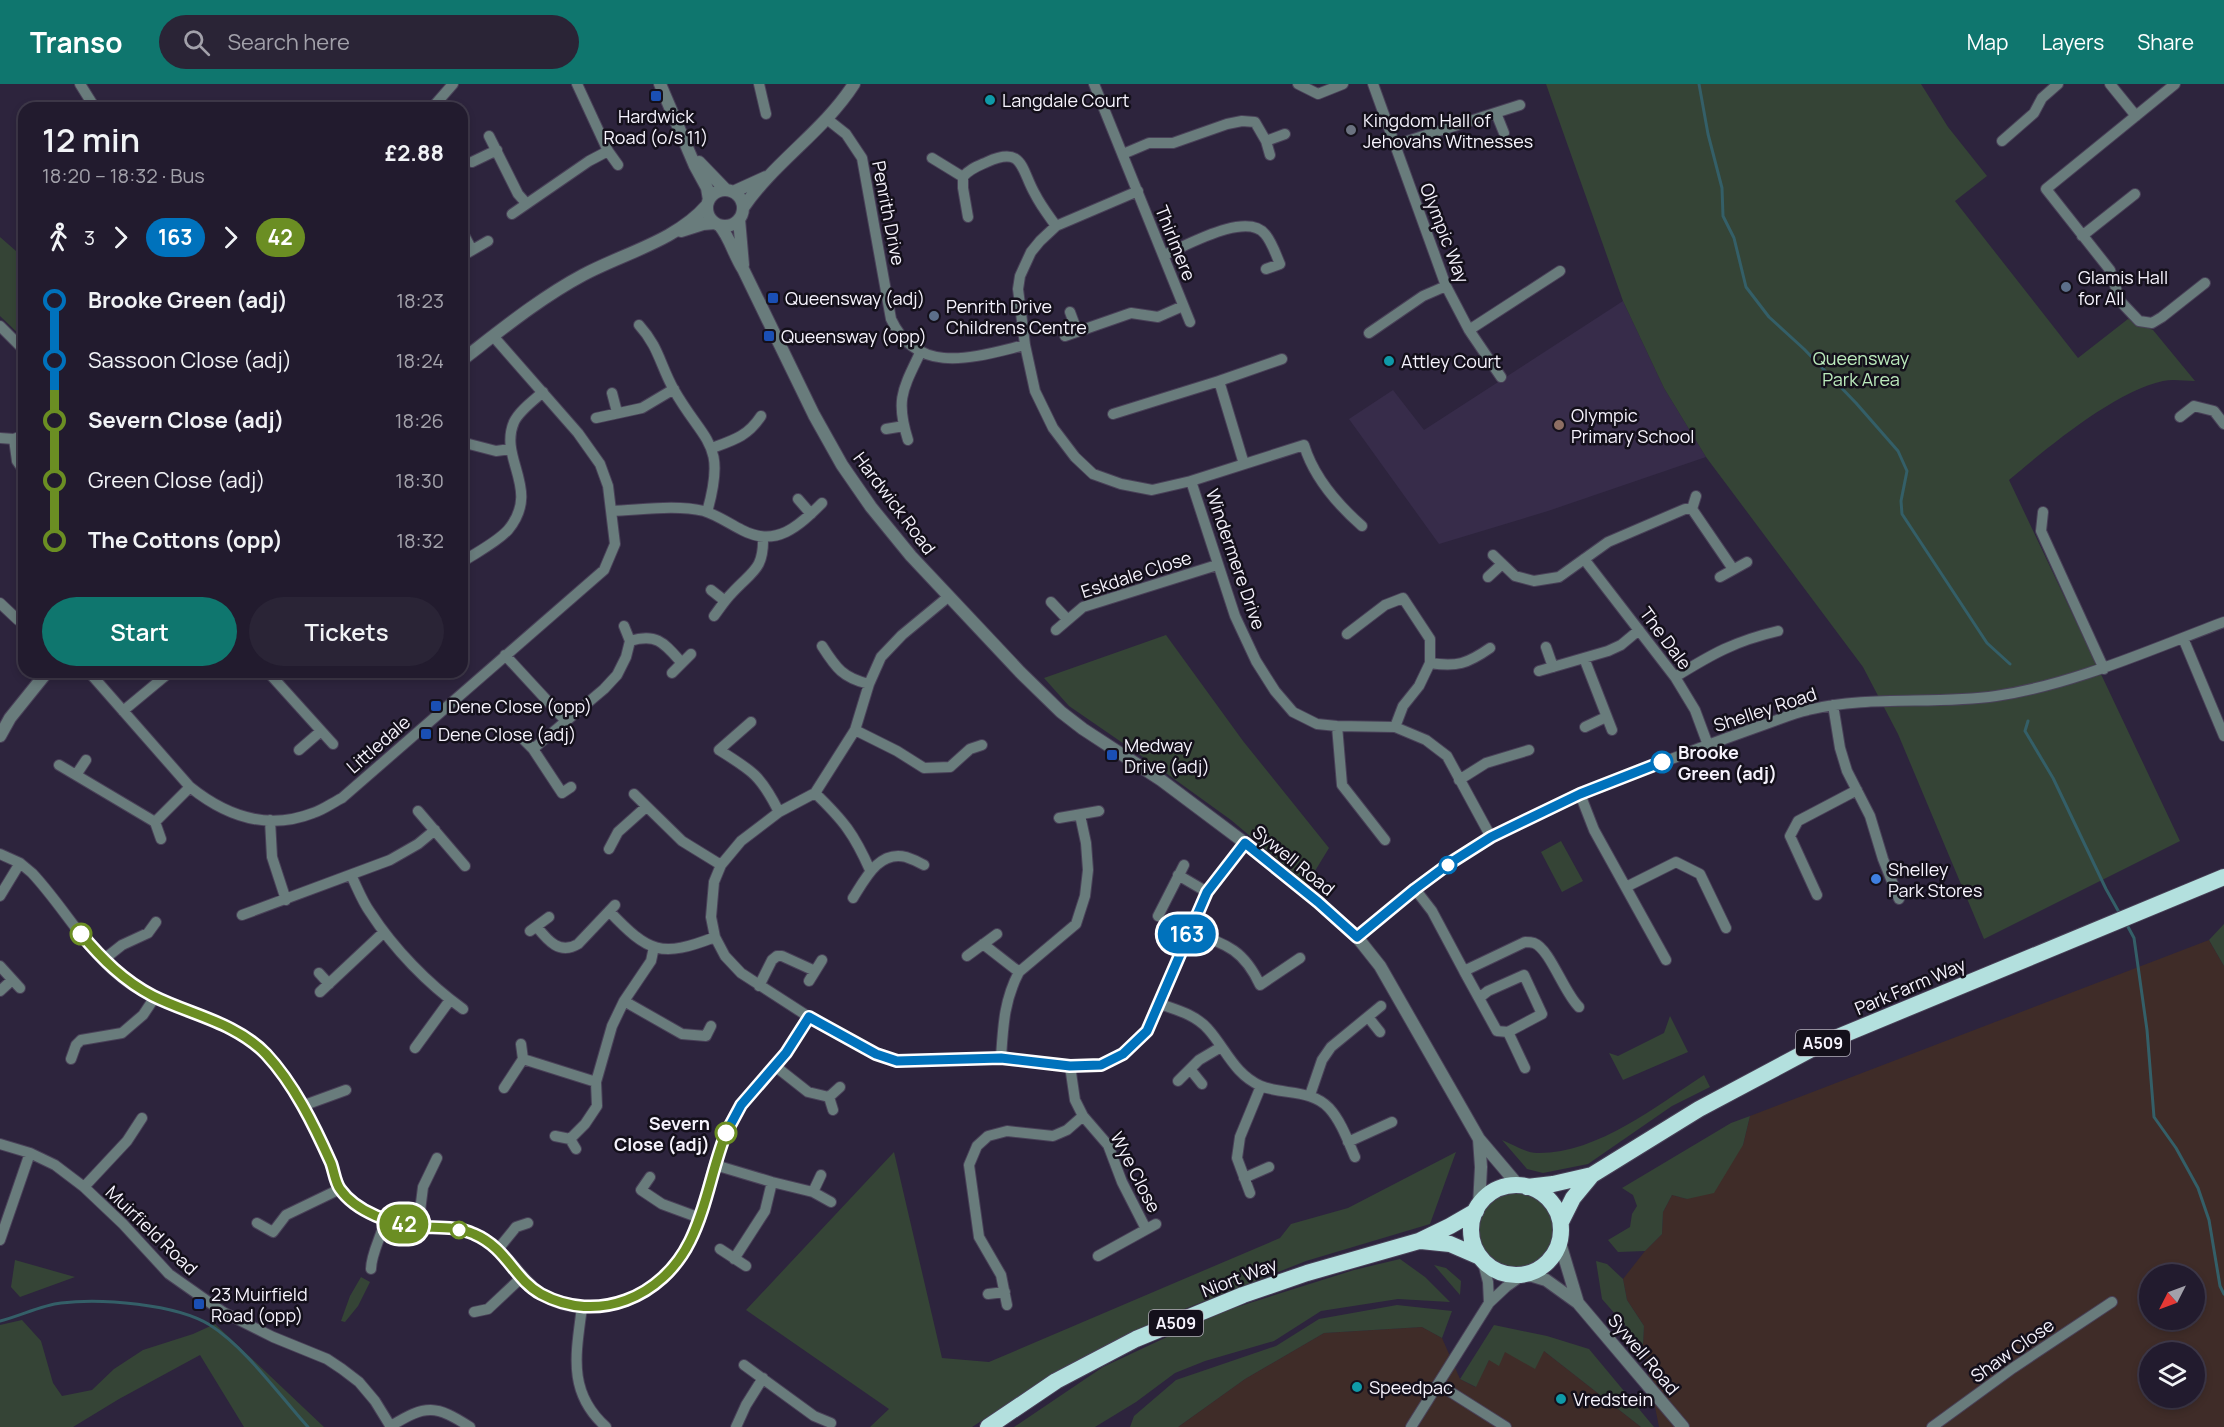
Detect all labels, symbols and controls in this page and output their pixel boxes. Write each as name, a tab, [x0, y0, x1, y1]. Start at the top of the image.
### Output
search box	[159, 15, 579, 69]
text: Transo	[30, 23, 123, 61]
icon: search	[180, 26, 213, 59]
text: Search here	[228, 27, 350, 57]
text: Map	[1967, 28, 2008, 56]
text: Layers	[2041, 28, 2104, 56]
text: Share	[2137, 28, 2194, 56]
place label: Langdale Court	[1002, 88, 1129, 112]
marker: Hardwick Road (o/s 11)	[649, 89, 663, 103]
marker: Langdale Court	[983, 93, 997, 107]
place label: Hardwick Road (o/s 11)	[603, 104, 709, 149]
place label: Kingdom Hall of Jehovahs Witnesses	[1363, 108, 1533, 153]
text: 12 min	[42, 117, 140, 162]
marker: Kingdom Hall of Jehovahs Witnesses	[1344, 123, 1358, 137]
text: £2.88	[385, 138, 444, 168]
street label: Penrith Drive	[867, 159, 911, 267]
text: 18:20 – 18:32 · Bus	[42, 162, 205, 189]
street label: Olympic Way	[1415, 179, 1475, 287]
street label: Thirlmere	[1150, 202, 1202, 284]
icon: walk	[42, 221, 75, 254]
icon: forward	[104, 221, 137, 254]
icon: forward	[214, 221, 247, 254]
text: 163	[158, 223, 193, 251]
text: 42	[268, 223, 293, 251]
text: 3	[84, 224, 95, 251]
place label: Glamis Hall for All	[2078, 265, 2168, 310]
marker: Glamis Hall for All	[2059, 280, 2073, 294]
text: Brooke Green (adj)	[88, 285, 288, 315]
place label: Queensway (adj)	[785, 286, 925, 310]
text: 18:23	[396, 287, 444, 314]
marker: Queensway (adj)	[766, 291, 780, 305]
place label: Penrith Drive Childrens Centre	[946, 294, 1087, 339]
marker: Penrith Drive Childrens Centre	[927, 309, 941, 323]
place label: Queensway (opp)	[781, 324, 927, 348]
marker: Queensway (opp)	[762, 329, 776, 343]
text: Sassoon Close (adj)	[88, 345, 292, 375]
park label: Queensway Park Area	[1813, 346, 1910, 391]
text: 18:24	[396, 347, 444, 374]
place label: Attley Court	[1401, 349, 1501, 373]
marker: Attley Court	[1382, 354, 1396, 368]
place label: Olympic Primary School	[1571, 403, 1695, 448]
text: Severn Close (adj)	[88, 405, 285, 435]
text: 18:26	[395, 407, 444, 434]
marker: Olympic Primary School	[1552, 418, 1566, 432]
street label: Hardwick Road	[849, 447, 941, 559]
text: Green Close (adj)	[88, 465, 266, 495]
text: 18:30	[395, 467, 444, 494]
street label: Windermere Drive	[1201, 485, 1271, 633]
text: The Cottons (opp)	[88, 525, 283, 555]
text: 18:32	[396, 527, 444, 554]
street label: Eskdale Close	[1078, 545, 1194, 603]
button: Start	[42, 597, 237, 666]
button: Tickets	[249, 597, 444, 666]
street label: The Dale	[1635, 602, 1697, 674]
street label: Shelley Road	[1710, 681, 1820, 737]
place label: Dene Close (opp)	[448, 694, 592, 718]
marker: Dene Close (opp)	[429, 699, 443, 713]
street label: Littledale	[341, 710, 415, 778]
place label: Dene Close (adj)	[438, 722, 576, 746]
marker: Dene Close (adj)	[419, 727, 433, 741]
place label: Medway Drive (adj)	[1124, 733, 1210, 778]
place label: Brooke Green (adj)	[1678, 740, 1777, 785]
marker: Medway Drive (adj)	[1105, 748, 1119, 762]
marker: Brooke Green (adj)	[1651, 751, 1673, 773]
street label: Sywell Road	[1248, 820, 1340, 900]
unlabelled marker	[1439, 856, 1457, 874]
place label: Shelley Park Stores	[1888, 857, 1982, 902]
marker: Shelley Park Stores	[1869, 872, 1883, 886]
line badge: 163	[1152, 914, 1222, 954]
text: 163	[1170, 920, 1204, 948]
unlabelled marker	[70, 923, 92, 945]
street label: Park Farm Way	[1851, 952, 1970, 1020]
road number: A509	[1796, 1030, 1850, 1056]
place label: Severn Close (adj)	[614, 1111, 710, 1156]
marker: Severn Close (adj)	[715, 1122, 737, 1144]
street label: Wye Close	[1105, 1127, 1167, 1217]
street label: Muirfield Road	[101, 1180, 203, 1280]
line badge: 42	[377, 1204, 431, 1244]
text: 42	[391, 1210, 417, 1238]
unlabelled marker	[450, 1221, 468, 1239]
street label: Niort Way	[1198, 1251, 1281, 1302]
north arrow	[2139, 1264, 2205, 1330]
map controls	[2139, 1264, 2205, 1408]
place label: 23 Muirfield Road (opp)	[211, 1282, 308, 1327]
marker: 23 Muirfield Road (opp)	[192, 1297, 206, 1311]
street label: Sywell Road	[1603, 1308, 1685, 1400]
road number: A509	[1149, 1310, 1203, 1336]
street label: Shaw Close	[1966, 1313, 2058, 1387]
button: layers	[2139, 1342, 2205, 1408]
place label: Speedpac	[1369, 1375, 1453, 1399]
marker: Speedpac	[1350, 1380, 1364, 1394]
place label: Vredstein	[1573, 1387, 1653, 1411]
marker: Vredstein	[1554, 1392, 1568, 1406]

